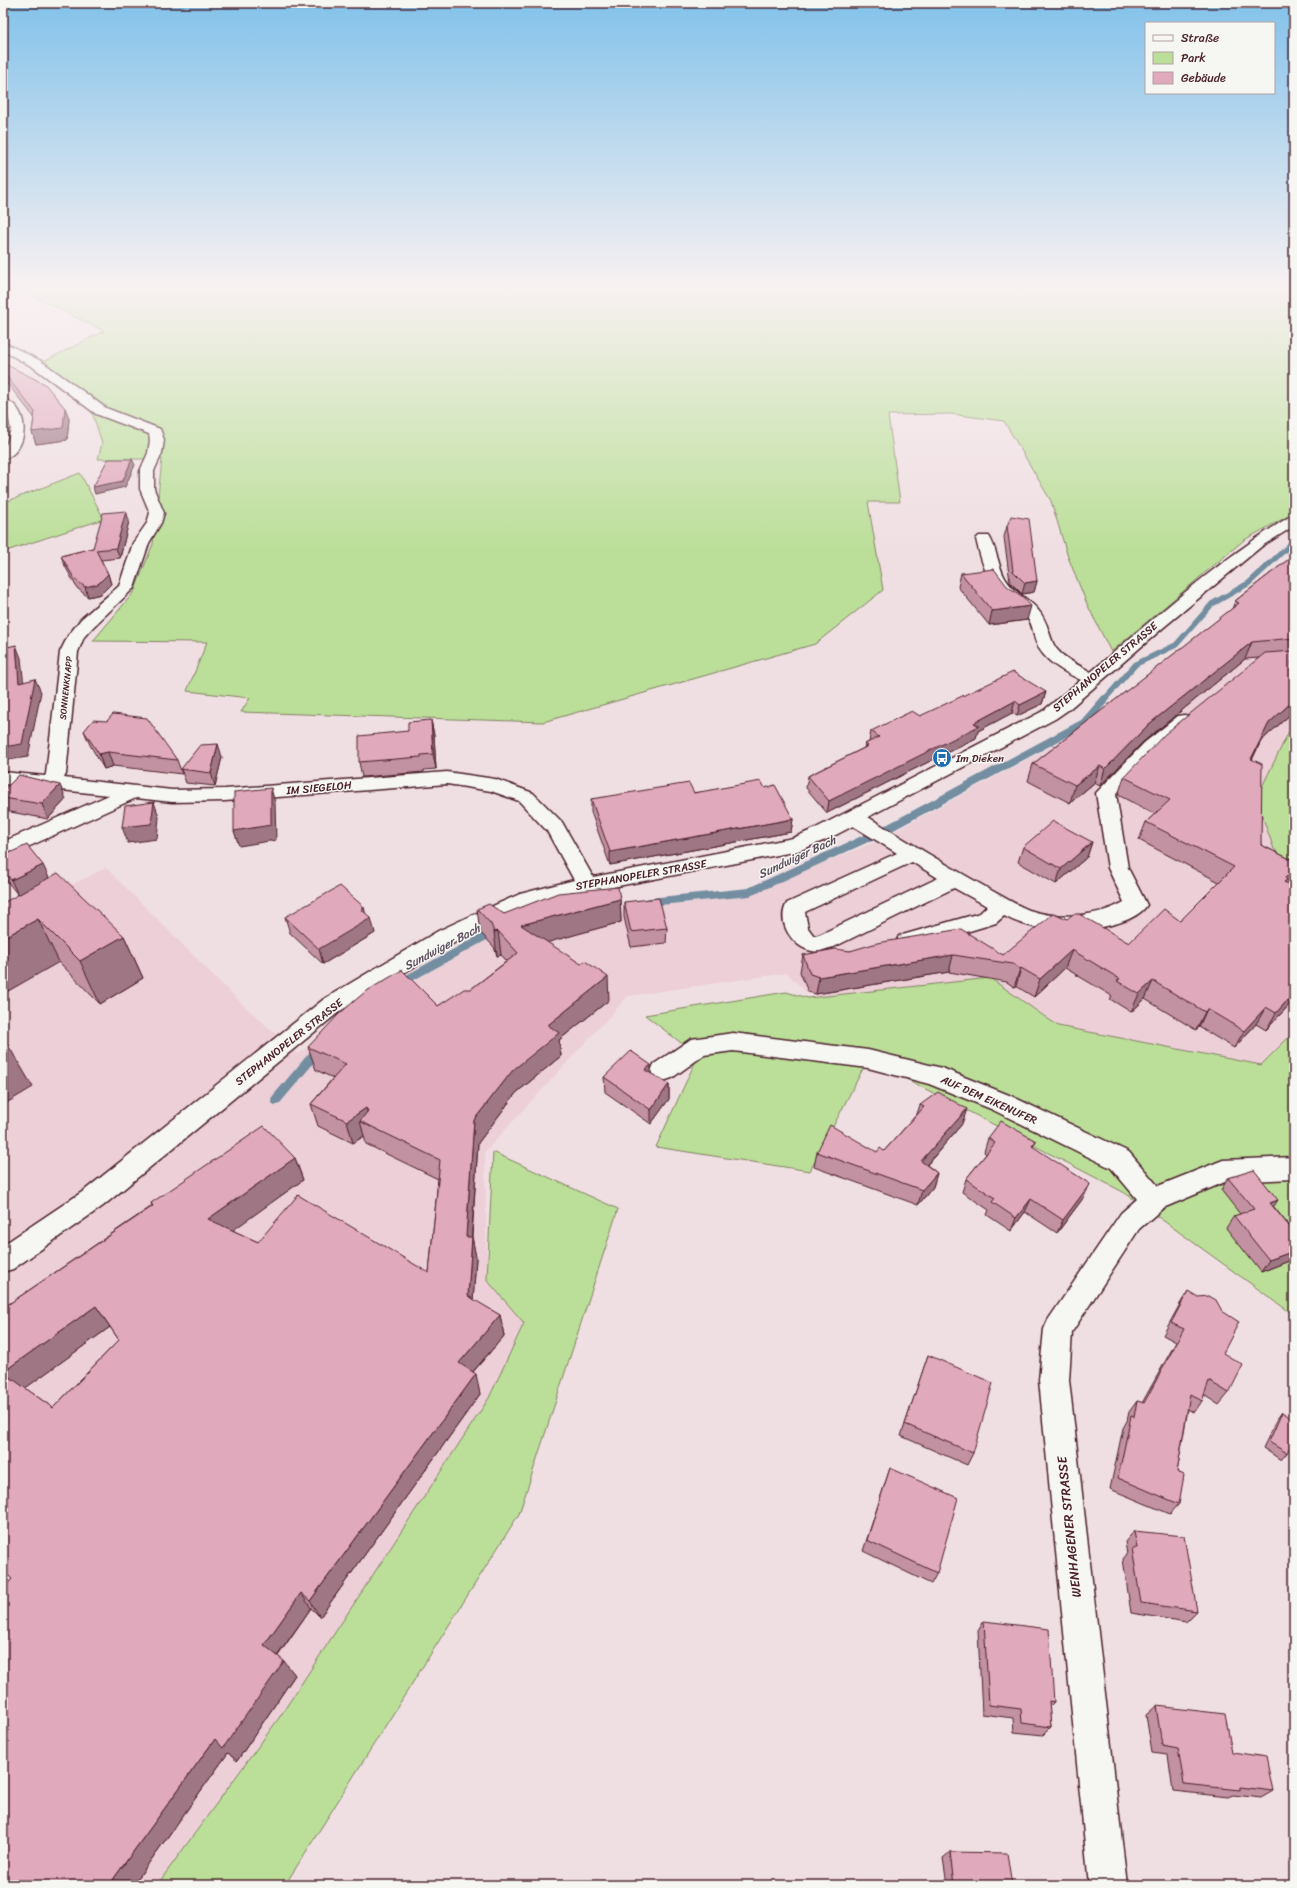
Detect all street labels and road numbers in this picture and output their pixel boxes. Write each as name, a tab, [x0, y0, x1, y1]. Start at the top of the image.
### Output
street label: STEPHANOPELER STRASSE	[1048, 616, 1163, 717]
street label: SONNENKNAPP	[55, 655, 77, 721]
street label: IM SIEGELOH	[285, 776, 353, 800]
street label: STEPHANOPELER STRASSE	[574, 854, 709, 896]
street label: STEPHANOPELER STRASSE	[231, 993, 348, 1090]
street label: AUF DEM EIKENUFER	[937, 1070, 1041, 1130]
street label: WENHAGENER STRASSE	[1050, 1455, 1088, 1599]

